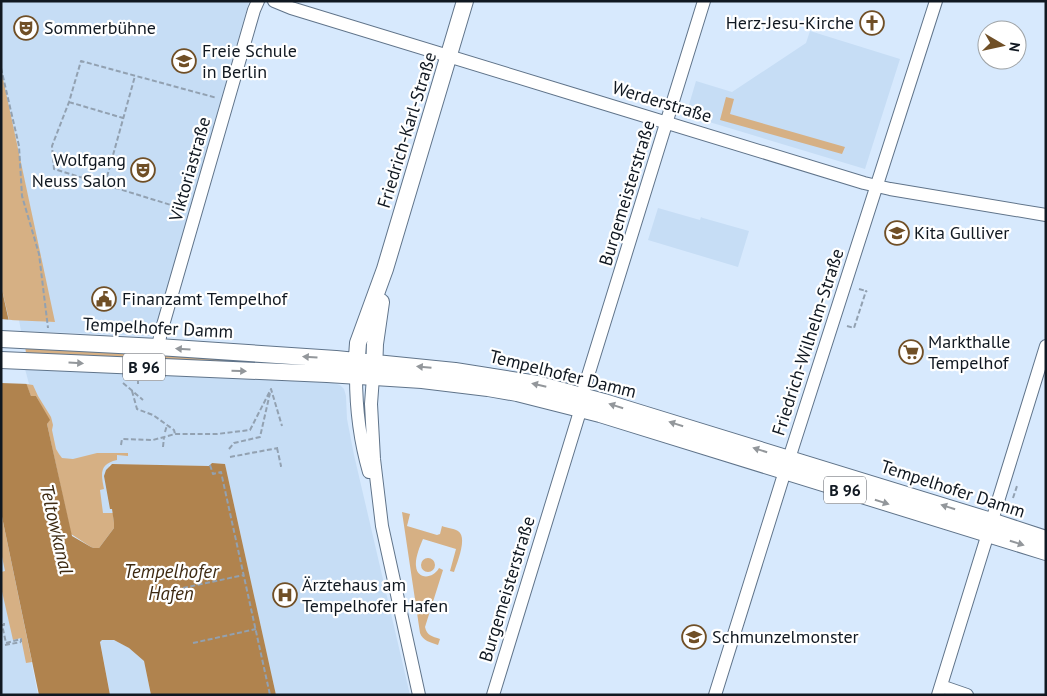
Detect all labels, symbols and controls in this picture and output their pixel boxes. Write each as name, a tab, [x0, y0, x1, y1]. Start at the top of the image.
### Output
church icon: Herz-Jesu-Kirche	[859, 10, 885, 36]
place label: Herz-Jesu-Kirche	[726, 11, 854, 34]
theatre icon: Sommerbühne	[13, 15, 39, 41]
place label: Sommerbühne	[44, 16, 156, 39]
north arrow	[977, 20, 1027, 70]
place label: Freie Schule in Berlin	[202, 39, 297, 83]
text: N	[1005, 41, 1024, 53]
school or university icon: Freie Schule in Berlin	[171, 48, 197, 74]
street label: Friedrich-Karl-Straße	[372, 49, 441, 211]
street label: Werderstraße	[610, 75, 715, 128]
street label: Viktoriastraße	[163, 114, 215, 225]
street label: Burgemeisterstraße	[593, 117, 660, 268]
place label: Wolfgang Neuss Salon	[32, 148, 126, 192]
theatre icon: Wolfgang Neuss Salon	[130, 157, 156, 183]
school or university icon: Kita Gulliver	[884, 220, 910, 246]
place label: Kita Gulliver	[914, 221, 1009, 244]
street label: Friedrich-Wilhelm-Straße	[766, 245, 849, 438]
public building icon: Finanzamt Tempelhof	[91, 286, 117, 312]
place label: Finanzamt Tempelhof	[122, 287, 289, 310]
street label: Tempelhofer Damm	[82, 312, 234, 343]
place label: Markthalle Tempelhof	[928, 330, 1010, 374]
supermarket icon: Markthalle Tempelhof	[898, 339, 924, 365]
one-way arrow	[175, 344, 191, 352]
street label: Tempelhofer Damm	[487, 344, 639, 403]
one-way arrow	[302, 353, 318, 361]
road number: B 96	[123, 354, 165, 381]
one-way arrow	[69, 360, 85, 368]
one-way arrow	[415, 363, 431, 371]
one-way arrow	[231, 367, 247, 375]
one-way arrow	[532, 381, 547, 389]
one-way arrow	[609, 401, 624, 409]
one-way arrow	[669, 420, 684, 427]
one-way arrow	[752, 445, 767, 453]
street label: Tempelhofer Damm	[878, 454, 1028, 523]
road number: B 96	[824, 476, 866, 504]
water label: Teltowkanal	[35, 482, 79, 576]
one-way arrow	[874, 498, 889, 506]
one-way arrow	[940, 503, 955, 511]
street label: Burgemeisterstraße	[473, 513, 540, 664]
one-way arrow	[1010, 540, 1025, 548]
water label: Tempelhofer Hafen	[124, 559, 220, 605]
place label: Ärztehaus am Tempelhofer Hafen	[302, 573, 448, 617]
hospital icon: Ärztehaus am Tempelhofer Hafen	[272, 582, 298, 608]
school or university icon: Schmunzelmonster	[681, 624, 707, 650]
place label: Schmunzelmonster	[712, 625, 859, 648]

